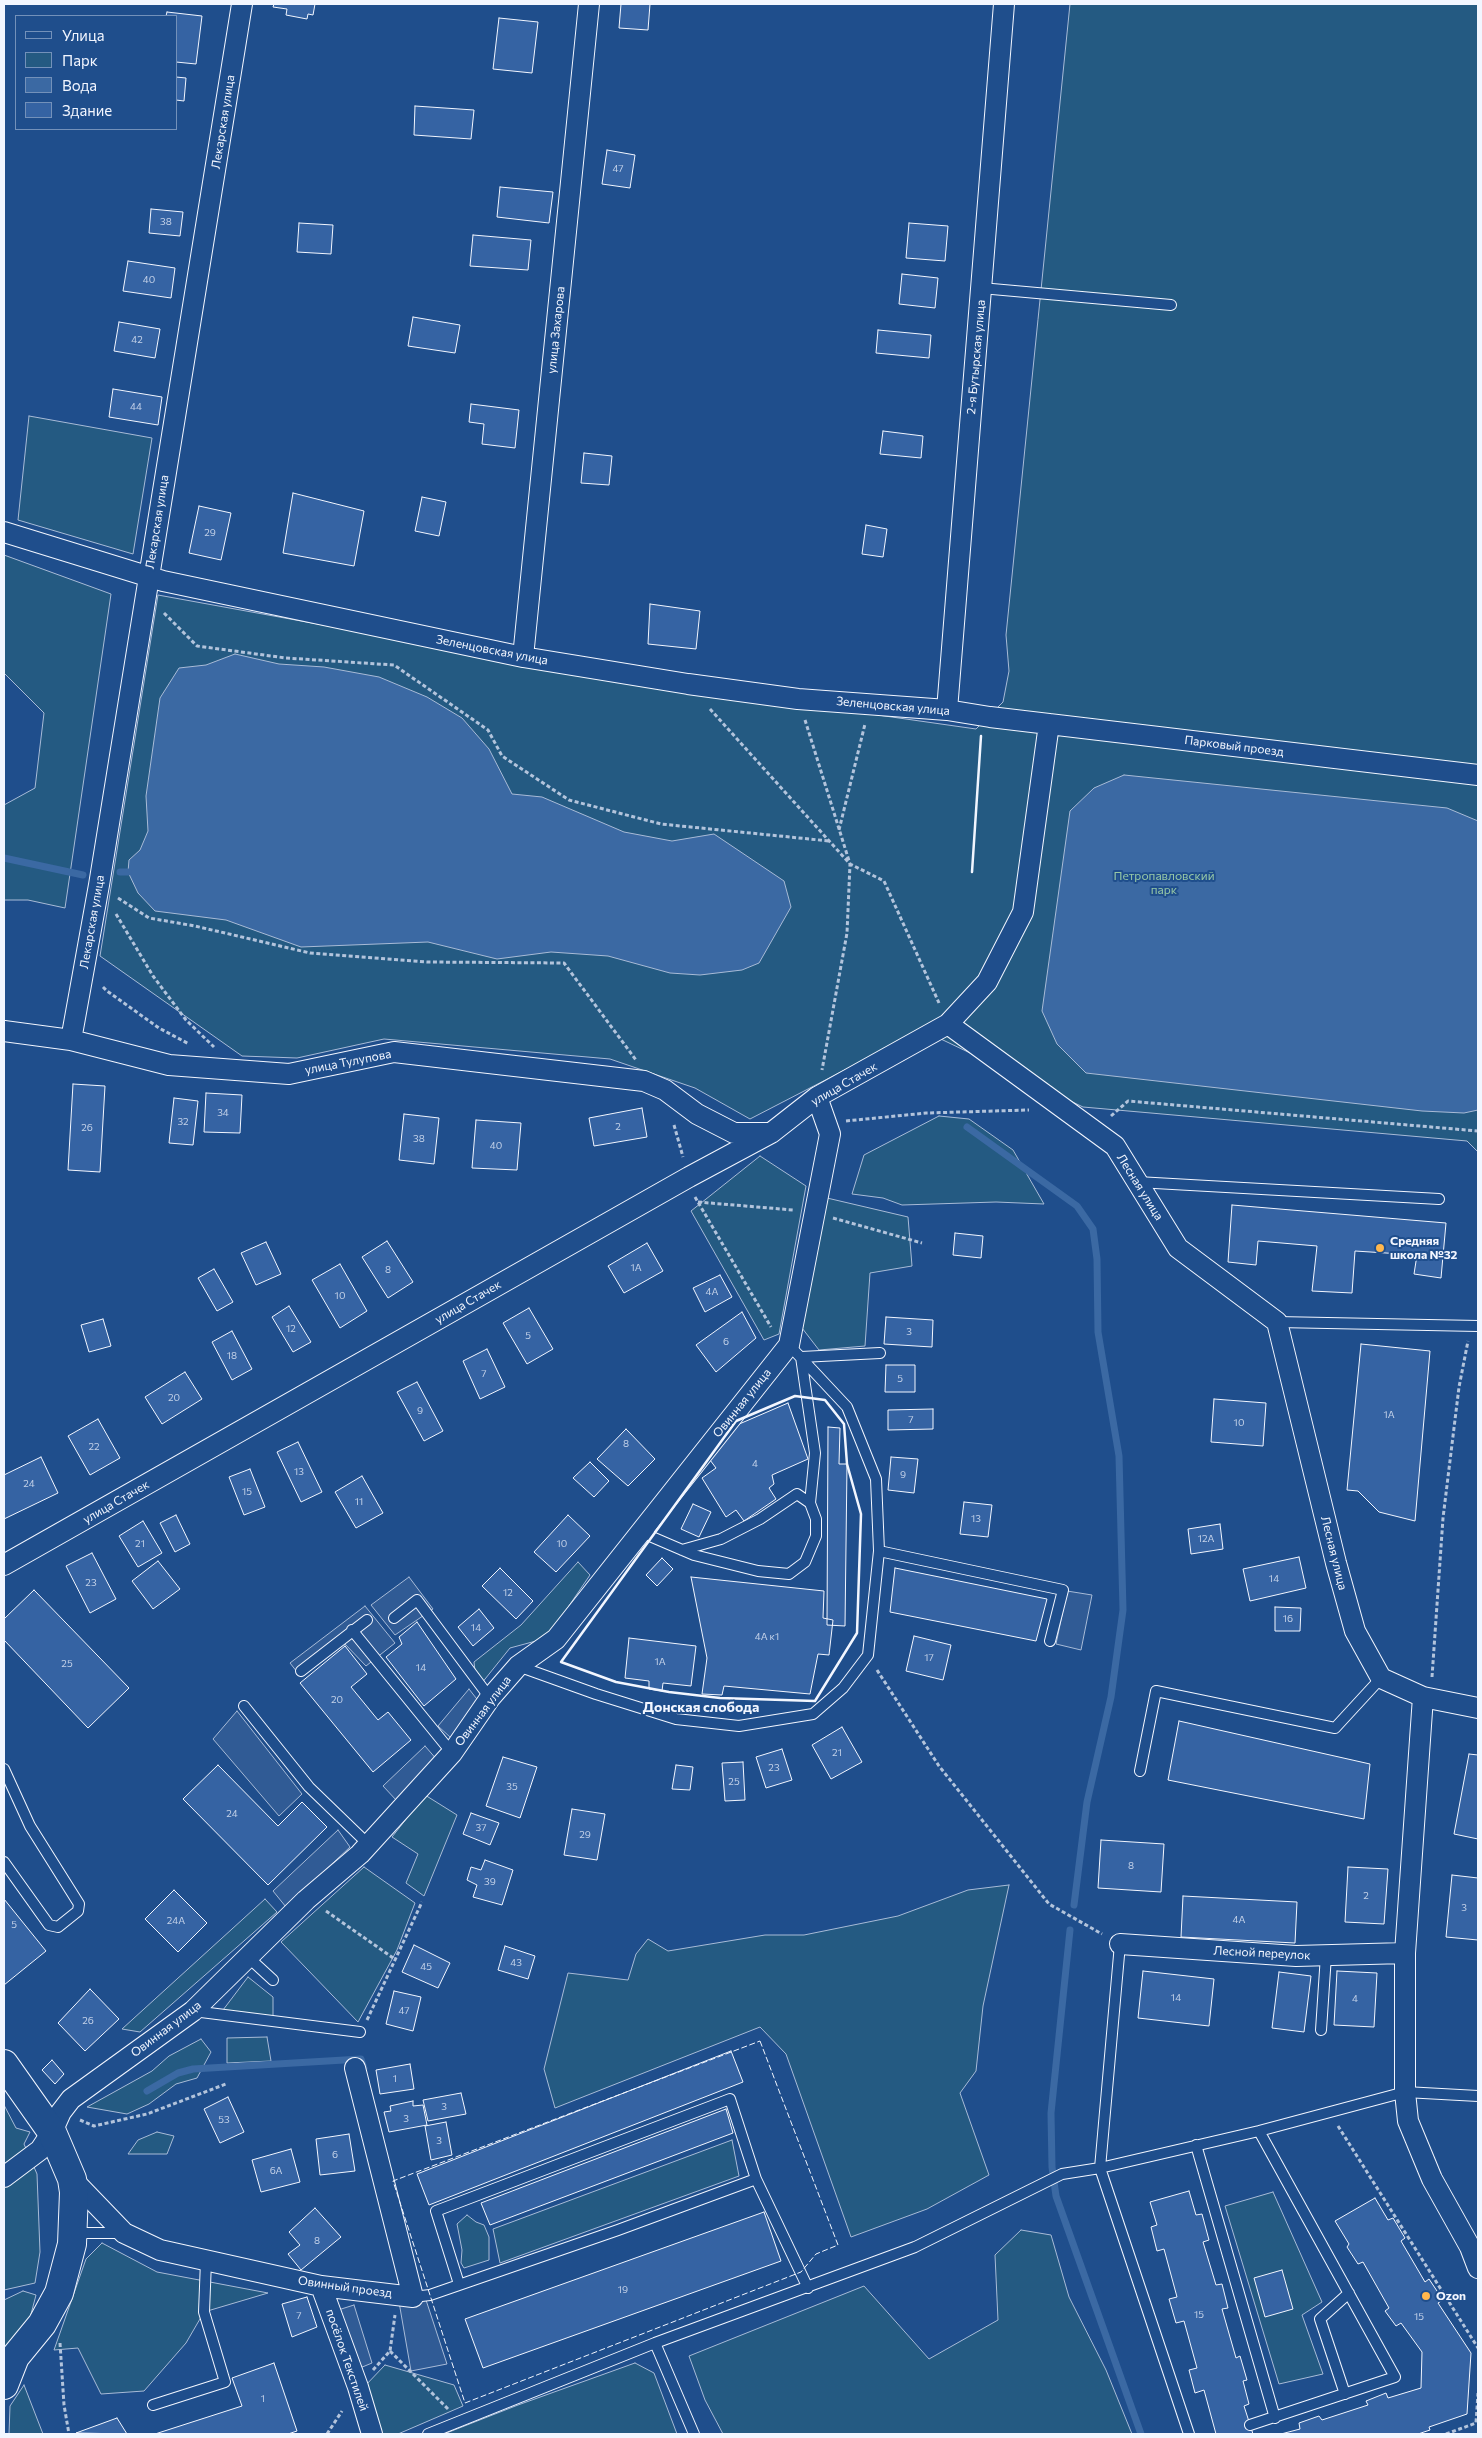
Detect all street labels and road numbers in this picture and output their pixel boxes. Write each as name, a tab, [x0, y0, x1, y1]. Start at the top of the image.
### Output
street label: Лекарская улица	[208, 74, 238, 170]
street label: улица Захарова	[544, 286, 568, 374]
street label: 2-я Бутырская улица	[964, 299, 988, 415]
street label: Лекарская улица	[142, 474, 172, 570]
street label: Зеленцовская улица	[435, 632, 549, 668]
street label: Зеленцовская улица	[836, 694, 950, 718]
street label: Парковый проезд	[1184, 733, 1284, 759]
street label: Лекарская улица	[77, 874, 107, 970]
street label: улица Тулупова	[304, 1047, 392, 1077]
street label: улица Стачек	[808, 1059, 880, 1109]
street label: Лесная улица	[1114, 1151, 1166, 1223]
street label: улица Стачек	[432, 1277, 504, 1327]
street label: Овинная улица	[710, 1366, 774, 1440]
street label: улица Стачек	[80, 1477, 152, 1527]
street label: Лесная улица	[1318, 1515, 1350, 1591]
street label: Овинная улица	[452, 1673, 514, 1749]
street label: Лесной переулок	[1213, 1943, 1311, 1963]
street label: Овинная улица	[128, 1998, 204, 2060]
street label: Овинный проезд	[297, 2273, 393, 2301]
street label: посёлок Текстилей	[323, 2307, 371, 2413]

